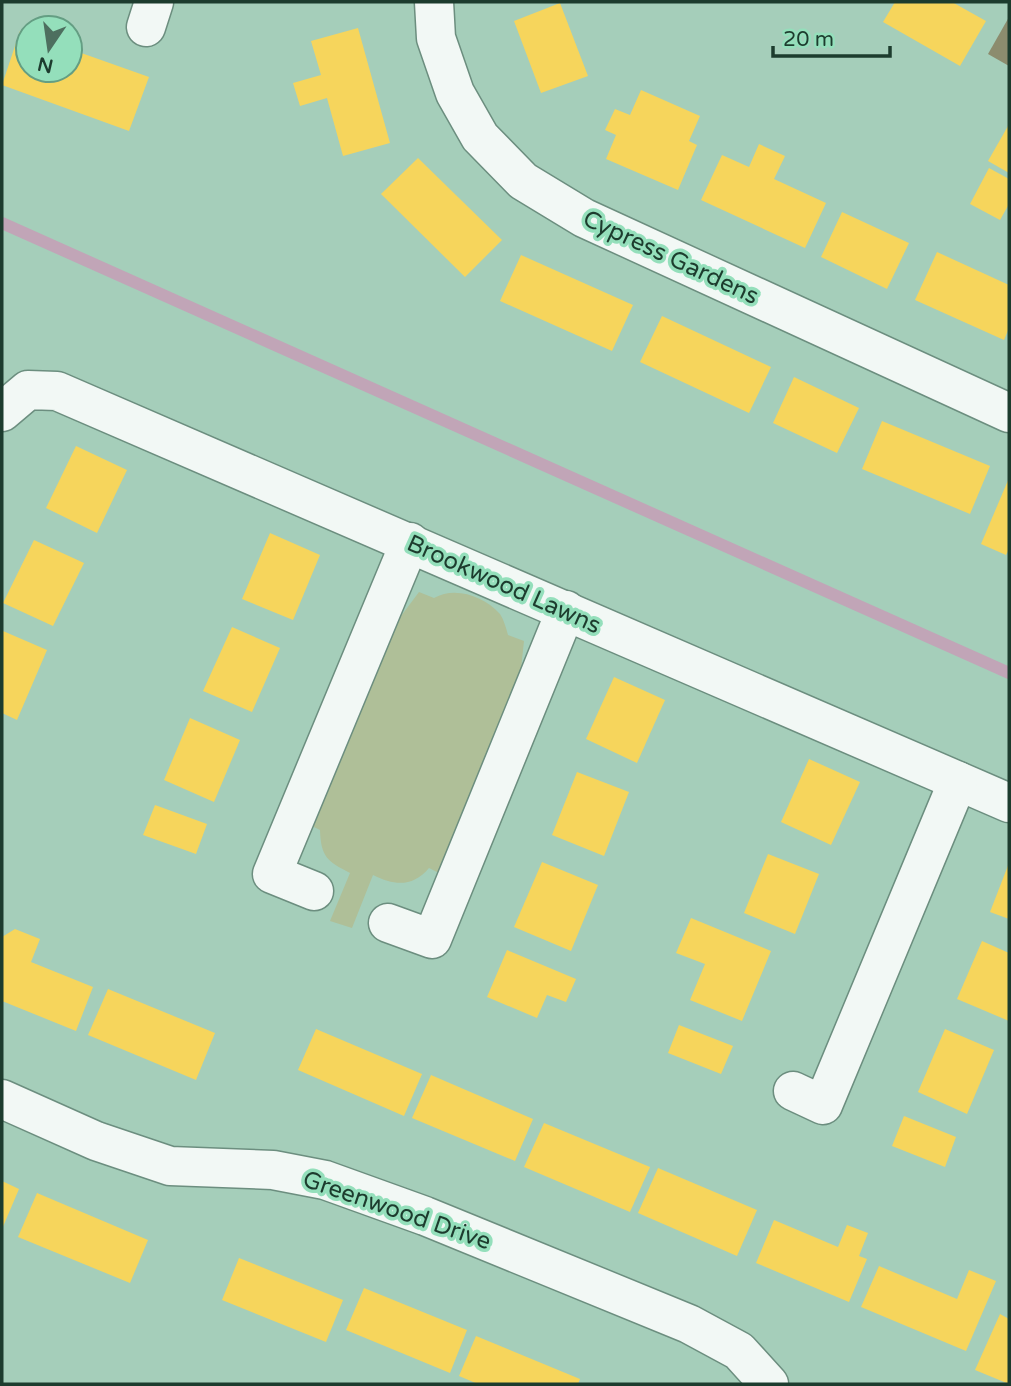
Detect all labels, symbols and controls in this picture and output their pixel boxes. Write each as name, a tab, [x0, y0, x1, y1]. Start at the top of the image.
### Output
north arrow	[14, 14, 84, 84]
scale bar	[773, 14, 890, 58]
text: 20 m	[783, 27, 834, 52]
text: N	[35, 52, 55, 77]
street label: Cypress Gardens	[578, 204, 763, 311]
street label: Brookwood Lawns	[402, 529, 605, 640]
street label: Greenwood Drive	[299, 1165, 495, 1256]

